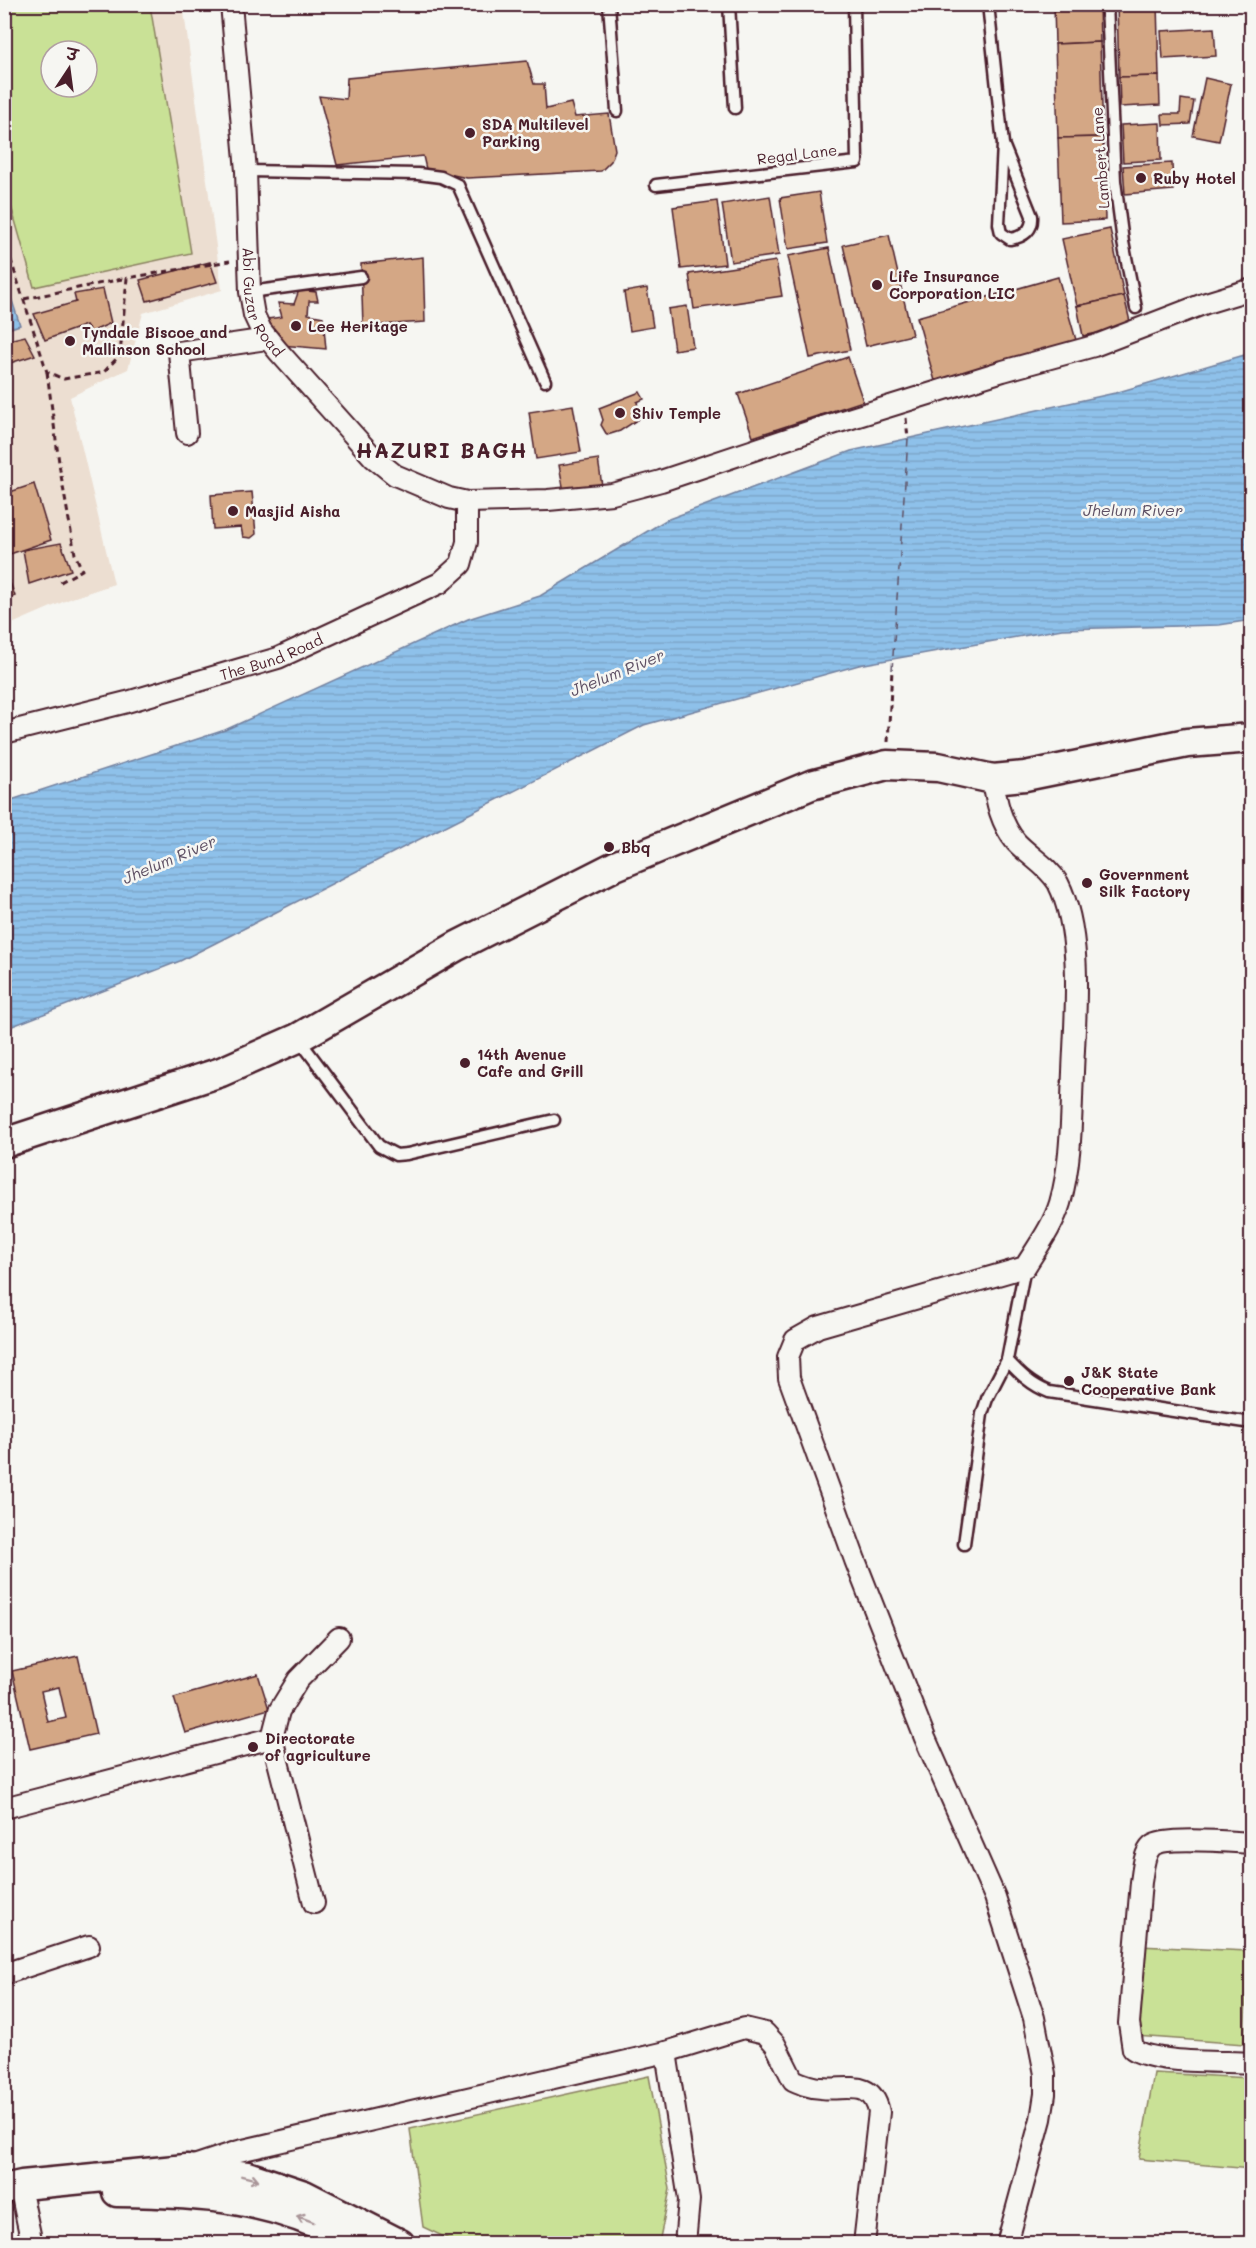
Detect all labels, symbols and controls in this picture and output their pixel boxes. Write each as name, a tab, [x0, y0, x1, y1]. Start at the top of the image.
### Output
north arrow	[39, 39, 99, 99]
text: उ	[63, 42, 81, 66]
street label: Lambert Lane	[1086, 107, 1114, 209]
place label: SDA Multilevel Parking	[482, 114, 589, 151]
marker: SDA Multilevel Parking	[463, 126, 477, 140]
street label: Regal Lane	[756, 139, 838, 169]
place label: Ruby Hotel	[1153, 168, 1236, 188]
marker: Ruby Hotel	[1134, 171, 1148, 185]
street label: Abi Guzar Road	[239, 247, 289, 361]
place label: Life Insurance Corporation LIC	[889, 266, 1015, 303]
marker: Life Insurance Corporation LIC	[870, 278, 884, 292]
place label: Lee Heritage	[308, 316, 408, 336]
marker: Lee Heritage	[289, 319, 303, 333]
place label: Tyndale Biscoe and Mallinson School	[82, 322, 228, 359]
marker: Tyndale Biscoe and Mallinson School	[63, 334, 77, 348]
place label: Shiv Temple	[632, 403, 721, 423]
marker: Shiv Temple	[613, 406, 627, 420]
district label: HAZURI BAGH	[356, 436, 528, 463]
water label: Jhelum River	[1083, 499, 1183, 520]
place label: Masjid Aisha	[245, 501, 341, 521]
marker: Masjid Aisha	[226, 504, 240, 518]
street label: The Bund Road	[217, 629, 326, 684]
water label: Jhelum River	[567, 644, 667, 700]
water label: Jhelum River	[119, 830, 219, 888]
place label: Bbq	[621, 837, 651, 857]
marker: Bbq	[602, 840, 616, 854]
place label: Government Silk Factory	[1099, 864, 1191, 901]
marker: Government Silk Factory	[1080, 876, 1094, 890]
place label: 14th Avenue Cafe and Grill	[477, 1044, 583, 1081]
marker: 14th Avenue Cafe and Grill	[458, 1056, 472, 1070]
place label: J&K State Cooperative Bank	[1081, 1362, 1216, 1399]
marker: J&K State Cooperative Bank	[1062, 1374, 1076, 1388]
place label: Directorate of agriculture	[265, 1728, 371, 1765]
marker: Directorate of agriculture	[246, 1740, 260, 1754]
one-way arrow	[240, 2172, 259, 2184]
one-way arrow	[296, 2212, 315, 2223]

